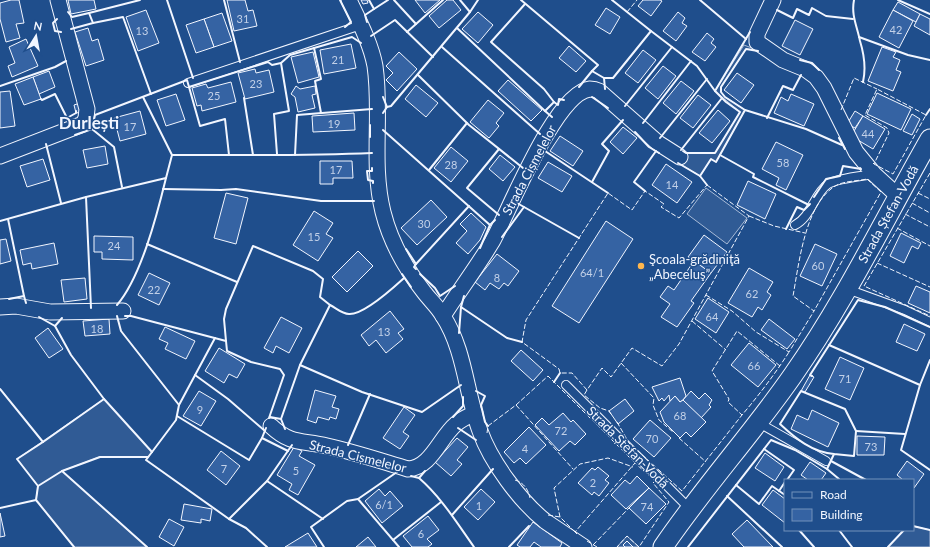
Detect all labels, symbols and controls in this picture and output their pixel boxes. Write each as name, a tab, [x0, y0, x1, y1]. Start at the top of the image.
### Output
house number: 31	[237, 12, 249, 25]
north arrow	[16, 16, 56, 56]
text: N	[33, 19, 43, 33]
house number: 42	[890, 23, 902, 36]
house number: 13	[136, 24, 148, 37]
house number: 21	[332, 53, 344, 66]
house number: 23	[250, 77, 262, 90]
house number: 25	[208, 89, 220, 102]
district label: Durlești	[59, 112, 119, 133]
house number: 19	[328, 117, 340, 130]
house number: 17	[124, 120, 136, 133]
street label: Strada Cișmelelor	[499, 122, 560, 218]
house number: 44	[862, 127, 875, 140]
house number: 58	[777, 156, 789, 169]
house number: 28	[445, 158, 457, 171]
street label: Strada Ștefan-Vodă	[854, 162, 922, 266]
house number: 17	[330, 163, 342, 176]
house number: 14	[666, 178, 679, 191]
house number: 30	[418, 217, 431, 230]
house number: 15	[308, 230, 320, 243]
house number: 24	[108, 239, 121, 252]
place label: Şcoala-grădiniţă „Abeceluş”	[649, 251, 740, 282]
house number: 60	[812, 259, 825, 272]
marker: Şcoala-grădiniţă „Abeceluş”	[636, 261, 646, 271]
house number: 64/1	[580, 266, 604, 279]
house number: 8	[494, 271, 500, 284]
house number: 22	[148, 283, 160, 296]
house number: 62	[746, 287, 758, 300]
house number: 64	[706, 310, 719, 323]
house number: 18	[91, 322, 103, 335]
house number: 13	[378, 325, 390, 338]
house number: 66	[748, 359, 760, 372]
house number: 71	[839, 372, 851, 385]
house number: 9	[197, 403, 203, 416]
street label: Strada Ștefan-Vodă	[584, 403, 672, 491]
house number: 68	[674, 409, 686, 422]
house number: 72	[555, 424, 567, 437]
house number: 70	[646, 432, 659, 445]
street label: Strada Cișmelelor	[308, 436, 409, 476]
house number: 73	[865, 440, 877, 453]
house number: 4	[522, 442, 529, 455]
house number: 7	[221, 462, 227, 475]
house number: 5	[293, 464, 299, 477]
house number: 2	[590, 476, 596, 489]
legend	[784, 479, 914, 531]
text: Road	[820, 487, 847, 502]
house number: 6/1	[375, 498, 393, 511]
house number: 1	[476, 499, 482, 512]
house number: 74	[641, 500, 654, 513]
text: Building	[820, 507, 863, 522]
house number: 6	[418, 527, 424, 540]

